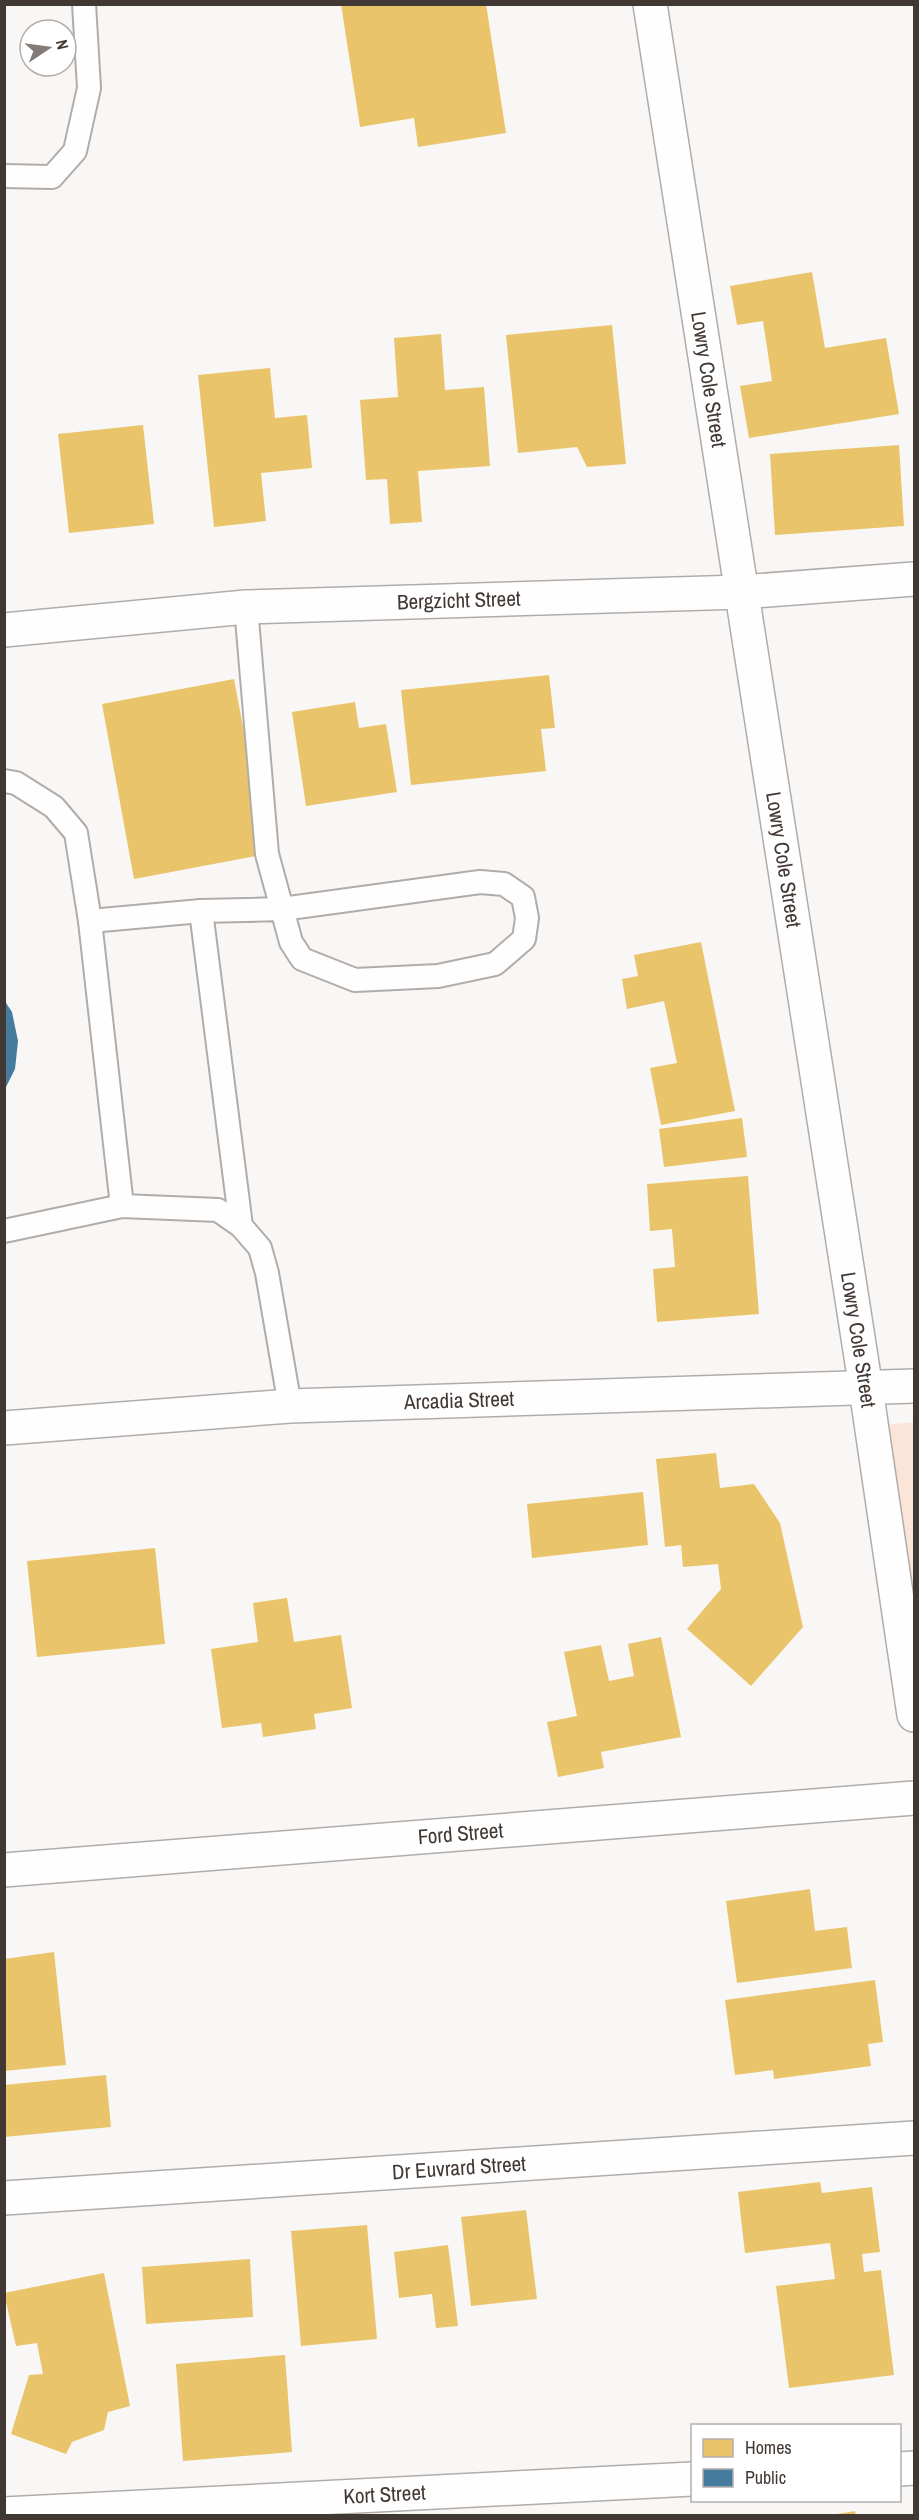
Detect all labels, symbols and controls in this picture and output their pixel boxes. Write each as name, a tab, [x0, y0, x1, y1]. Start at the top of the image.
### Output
north arrow	[18, 18, 78, 78]
text: N	[51, 38, 74, 52]
street label: Lowry Cole Street	[684, 309, 734, 449]
street label: Bergzicht Street	[397, 584, 521, 616]
street label: Lowry Cole Street	[759, 790, 809, 930]
street label: Lowry Cole Street	[834, 1270, 884, 1410]
street label: Arcadia Street	[403, 1384, 515, 1416]
street label: Ford Street	[417, 1816, 504, 1851]
street label: Dr Euvrard Street	[391, 2149, 527, 2186]
legend	[691, 2424, 901, 2502]
text: Homes	[745, 2435, 792, 2460]
text: Public	[745, 2465, 786, 2490]
street label: Kort Street	[343, 2478, 427, 2511]

